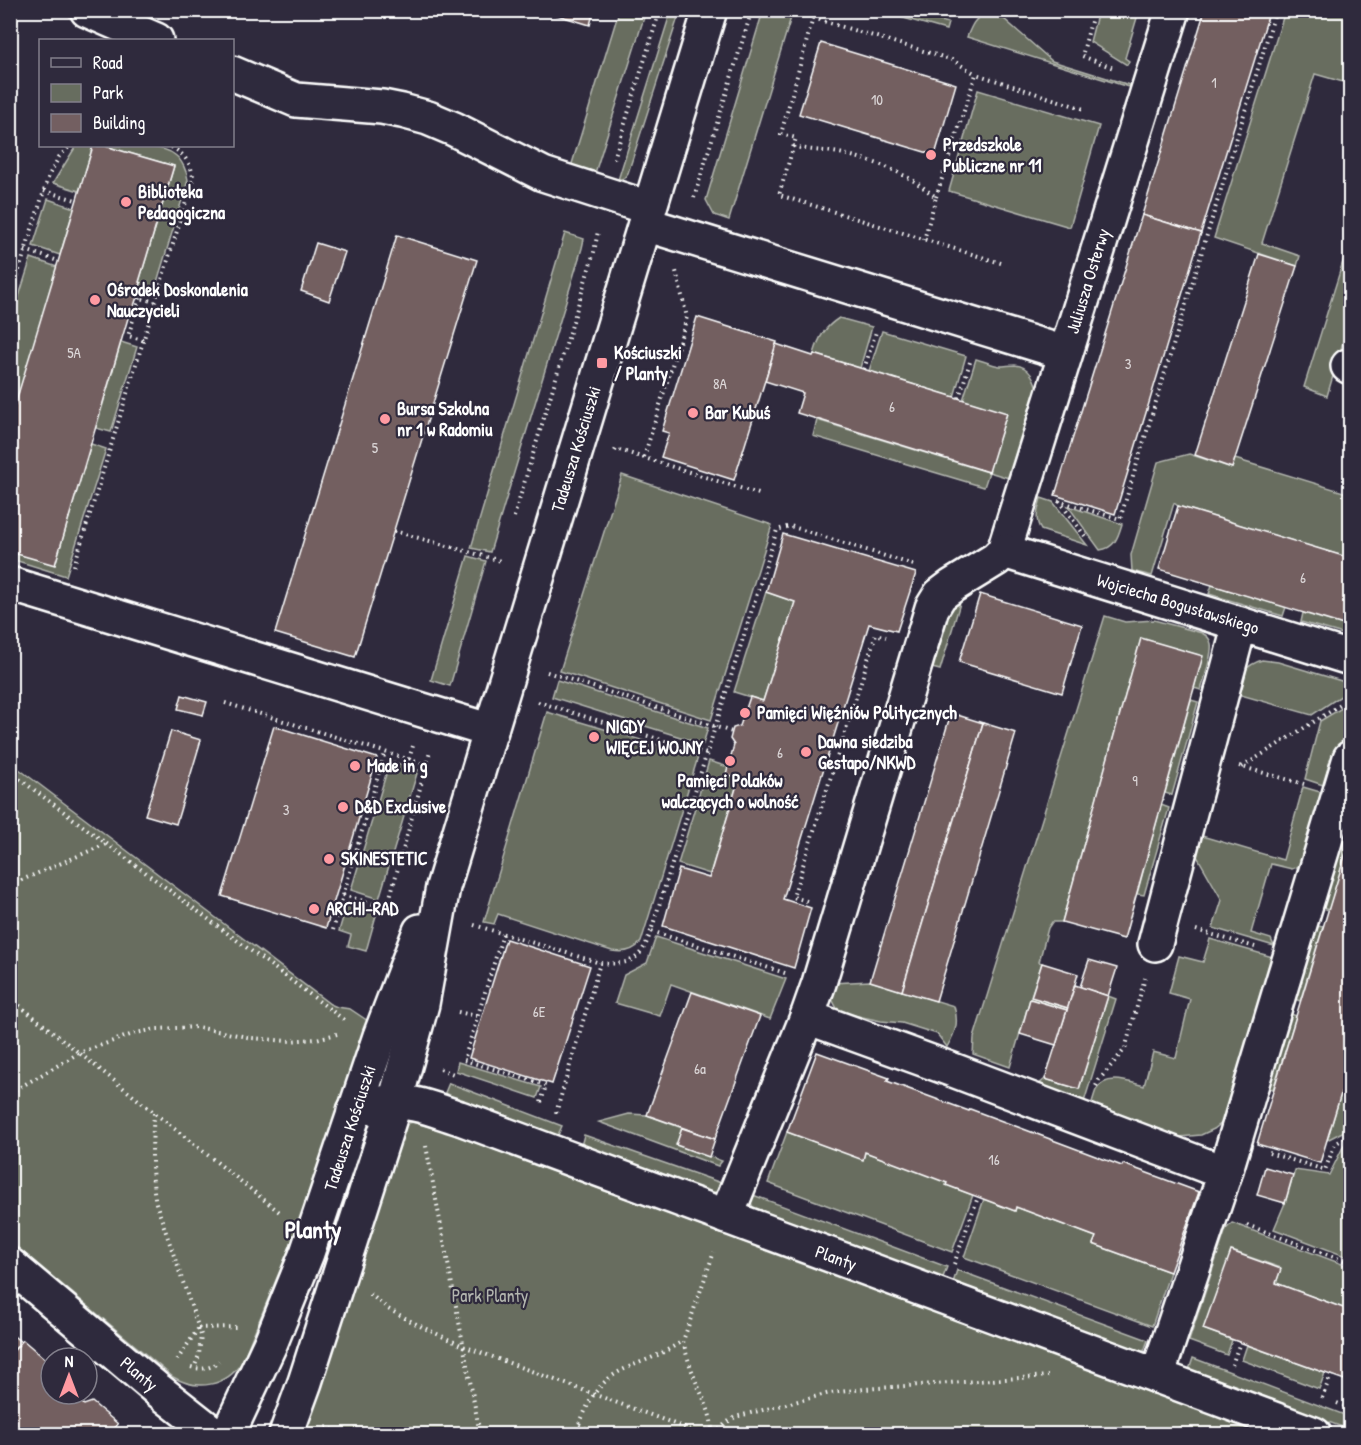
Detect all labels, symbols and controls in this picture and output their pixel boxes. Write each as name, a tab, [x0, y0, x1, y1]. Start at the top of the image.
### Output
legend	[39, 39, 234, 147]
text: Road	[93, 50, 123, 75]
house number: 1	[1211, 72, 1217, 93]
text: Park	[93, 80, 124, 105]
house number: 10	[871, 89, 883, 110]
text: Building	[93, 110, 145, 135]
place label: Przedszkole Publiczne nr 11	[943, 132, 1042, 178]
marker: Przedszkole Publiczne nr 11	[924, 148, 938, 162]
place label: Biblioteka Pedagogiczna	[138, 179, 226, 226]
marker: Biblioteka Pedagogiczna	[119, 195, 133, 209]
street label: Juliusza Osterwy	[1060, 225, 1116, 337]
place label: Ośrodek Doskonalenia Nauczycieli	[107, 277, 249, 324]
marker: Ośrodek Doskonalenia Nauczycieli	[88, 293, 102, 307]
place label: Kościuszki / Planty	[614, 340, 682, 387]
house number: 5A	[67, 342, 82, 363]
house number: 3	[1125, 353, 1132, 374]
marker: Kościuszki / Planty	[595, 356, 609, 370]
house number: 8A	[713, 373, 728, 394]
street label: Tadeusza Kościuszki	[544, 383, 607, 515]
place label: Bursa Szkolna nr 1 w Radomiu	[397, 396, 493, 442]
house number: 6	[889, 396, 895, 417]
place label: Bar Kubuś	[705, 400, 770, 425]
marker: Bar Kubuś	[686, 406, 700, 420]
marker: Bursa Szkolna nr 1 w Radomiu	[378, 412, 392, 426]
house number: 5	[372, 437, 379, 458]
street label: Wojciecha Bogusławskiego	[1094, 567, 1262, 640]
house number: 6	[1300, 567, 1306, 588]
place label: Pamięci Więźniów Politycznych	[757, 700, 957, 726]
marker: Pamięci Więźniów Politycznych	[738, 706, 752, 720]
place label: NIGDY WIĘCEJ WOJNY	[606, 714, 704, 760]
place label: Dawna siedziba Gestapo/NKWD	[818, 729, 916, 776]
marker: NIGDY WIĘCEJ WOJNY	[587, 730, 601, 744]
house number: 6	[777, 742, 783, 763]
marker: Dawna siedziba Gestapo/NKWD	[799, 745, 813, 759]
place label: Made in g	[367, 753, 427, 779]
marker: Pamięci Polaków walczących o wolność	[723, 754, 737, 768]
marker: Made in g	[348, 759, 362, 773]
place label: Pamięci Polaków walczących o wolność	[662, 768, 799, 815]
house number: 9	[1132, 770, 1138, 791]
place label: D&D Exclusive	[355, 794, 447, 819]
house number: 3	[283, 799, 290, 820]
marker: D&D Exclusive	[336, 800, 350, 814]
place label: SKINESTETIC	[341, 846, 428, 871]
marker: SKINESTETIC	[322, 852, 336, 866]
place label: ARCHI-RAD	[326, 896, 399, 921]
marker: ARCHI-RAD	[307, 902, 321, 916]
house number: 6E	[533, 1001, 546, 1022]
house number: 6a	[694, 1058, 706, 1079]
street label: Tadeusza Kościuszki	[317, 1062, 382, 1194]
house number: 16	[988, 1149, 1000, 1170]
district label: Planty	[285, 1213, 341, 1246]
street label: Planty	[812, 1239, 861, 1277]
park label: Park Planty	[452, 1283, 529, 1308]
north arrow	[39, 1346, 99, 1406]
text: N	[65, 1350, 74, 1372]
street label: Planty	[115, 1350, 164, 1397]

